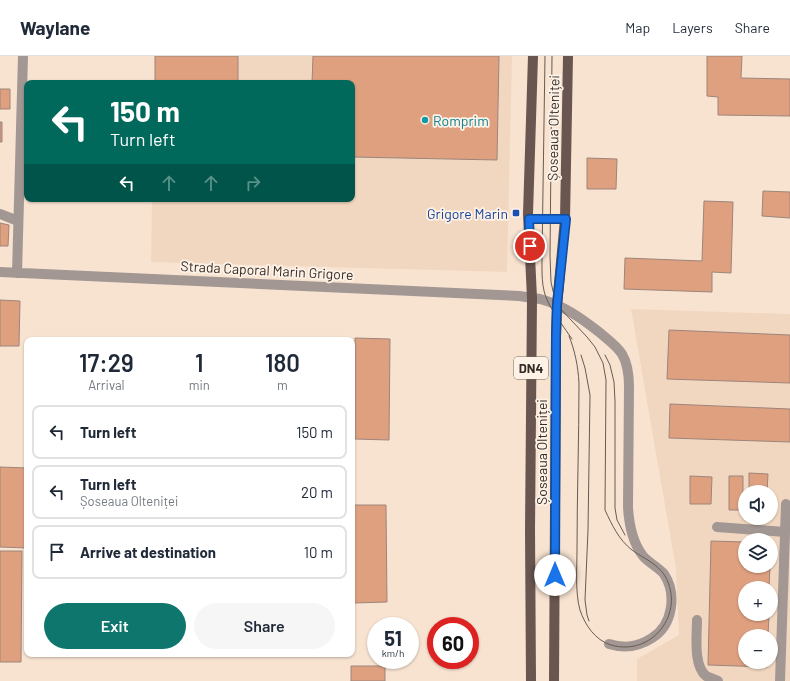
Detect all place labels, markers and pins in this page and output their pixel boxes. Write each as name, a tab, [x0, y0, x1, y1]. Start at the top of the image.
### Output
place label: Romprim	[433, 112, 489, 129]
marker: Romprim	[420, 115, 430, 125]
place label: Grigore Marin	[427, 205, 508, 222]
marker: Grigore Marin	[511, 208, 521, 218]
pin	[513, 229, 547, 263]

